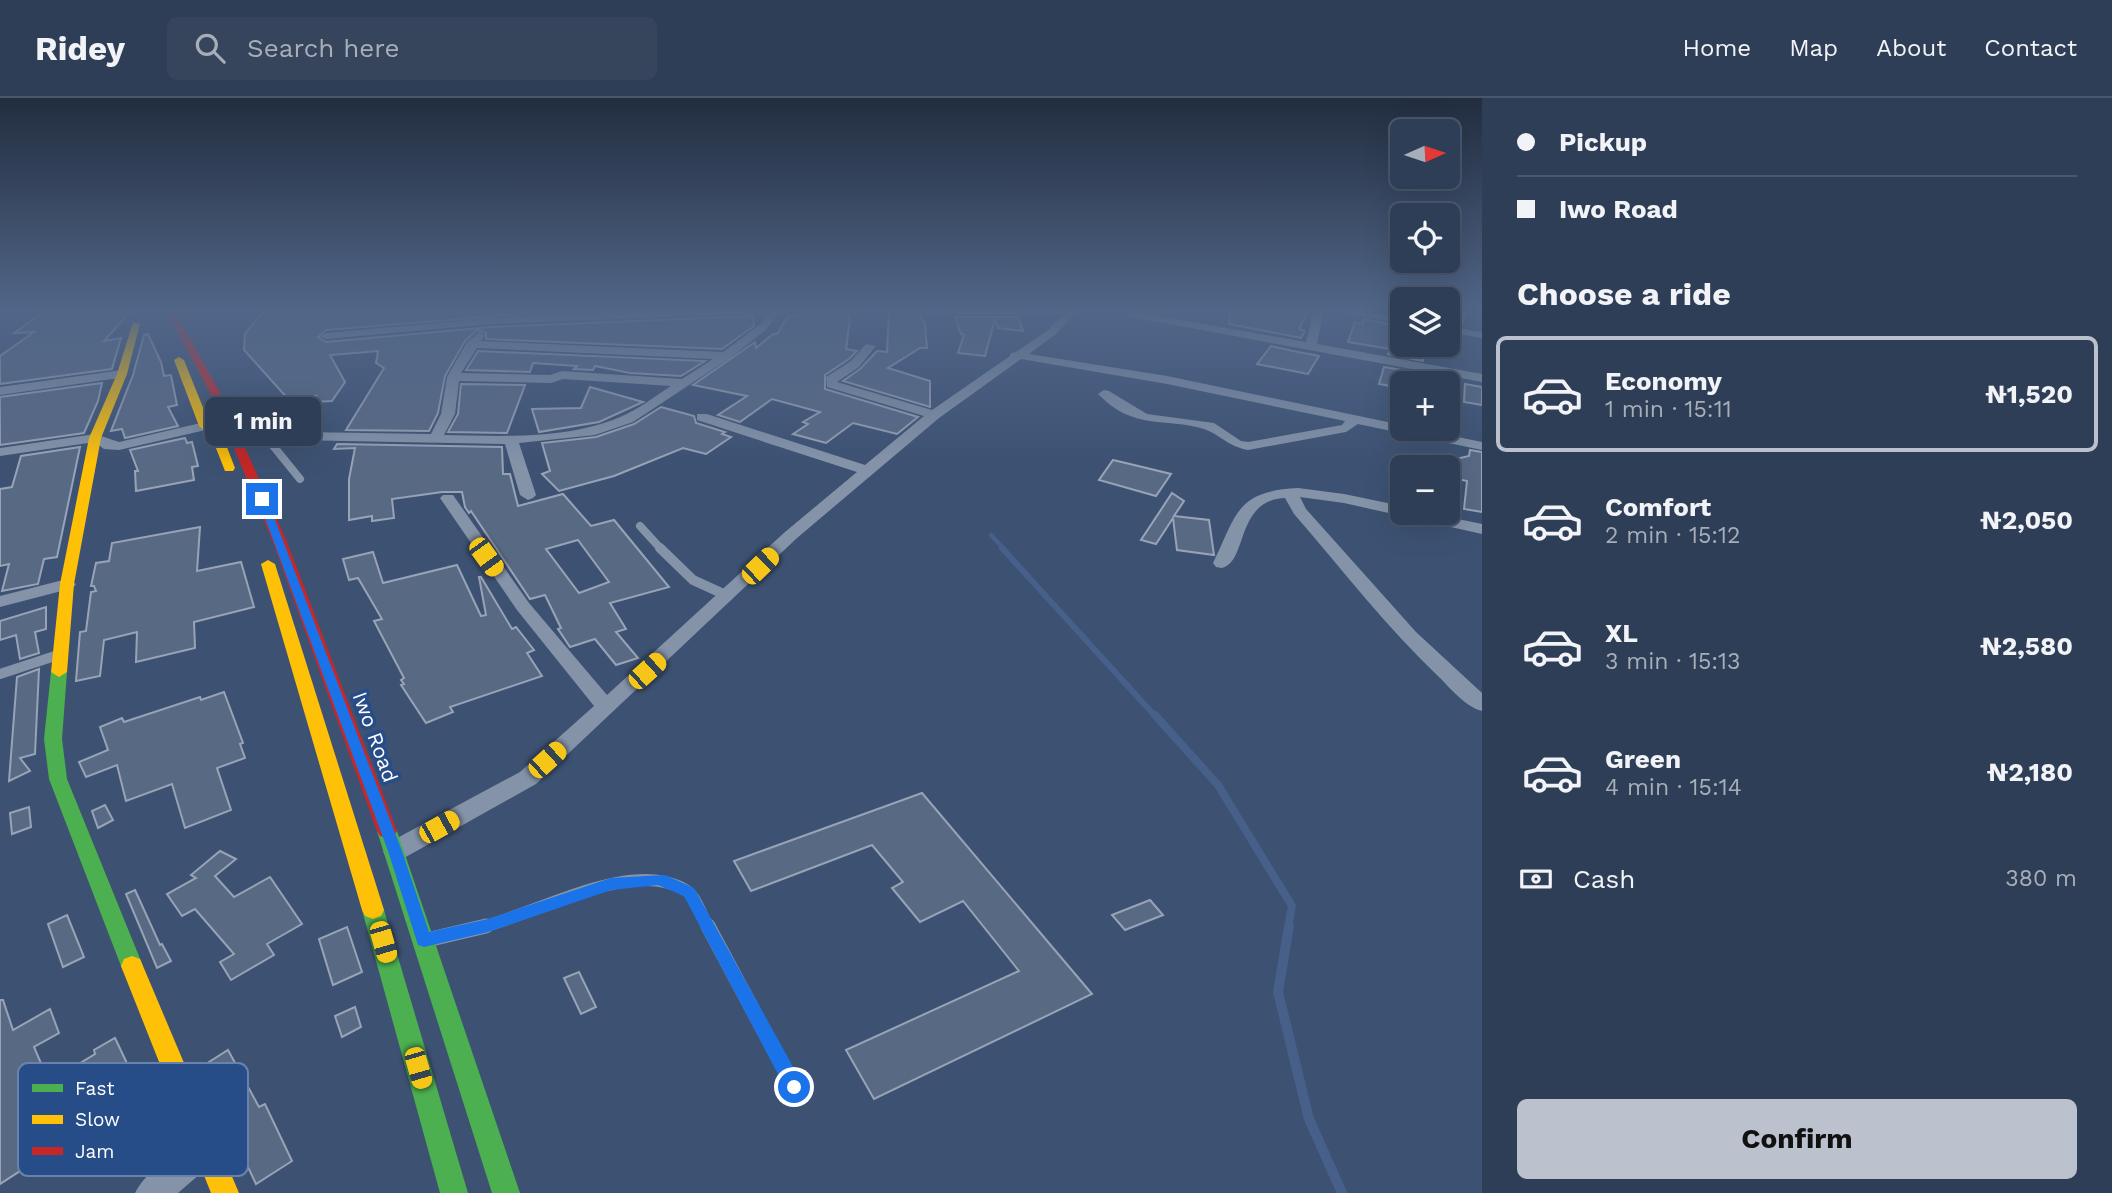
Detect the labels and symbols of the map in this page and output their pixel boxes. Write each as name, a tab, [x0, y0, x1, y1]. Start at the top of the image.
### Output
north arrow	[1390, 119, 1460, 189]
callout: 1 min	[204, 398, 320, 446]
route end	[246, 483, 278, 515]
car	[466, 534, 507, 580]
car	[738, 544, 783, 588]
car	[625, 649, 670, 693]
street label: Iwo Road	[348, 688, 403, 785]
car	[525, 738, 570, 782]
car	[416, 808, 463, 846]
car	[368, 919, 399, 965]
car	[403, 1045, 434, 1091]
legend	[18, 1063, 248, 1176]
route start	[778, 1071, 810, 1103]
text: Fast	[75, 1077, 114, 1100]
text: Slow	[75, 1108, 120, 1131]
text: Jam	[75, 1140, 114, 1163]

